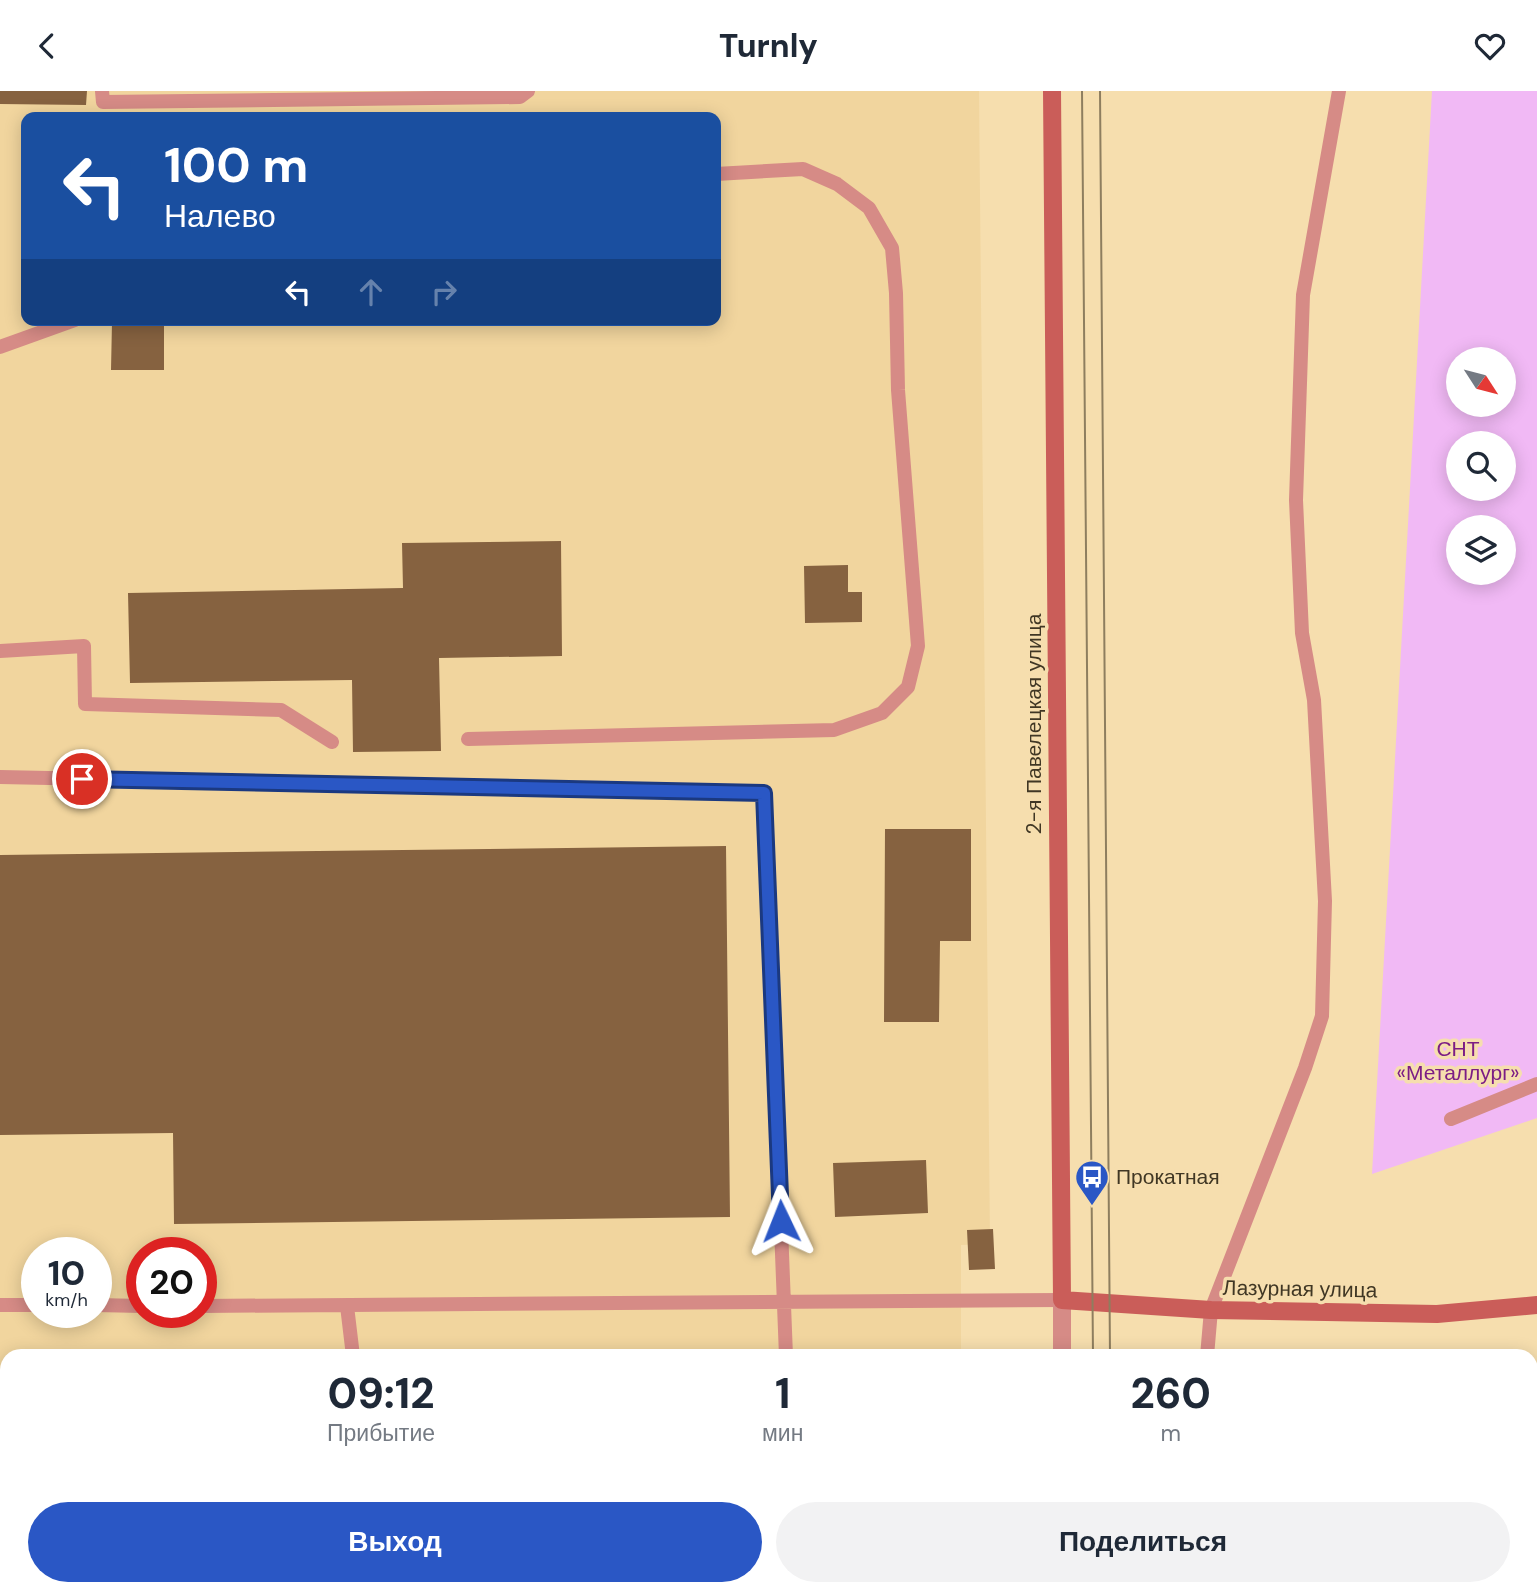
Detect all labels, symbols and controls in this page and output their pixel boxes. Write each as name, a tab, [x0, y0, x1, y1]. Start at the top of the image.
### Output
text: Turnly	[719, 25, 818, 67]
icon: back	[28, 27, 66, 65]
icon: heart	[1471, 27, 1509, 65]
text: 100 m	[164, 133, 308, 197]
icon: left	[49, 140, 140, 231]
text: Налево	[164, 195, 276, 237]
icon: left	[279, 273, 317, 311]
icon: ahead	[352, 273, 390, 311]
icon: right	[425, 273, 463, 311]
north arrow	[1446, 347, 1516, 417]
map controls	[1446, 347, 1516, 585]
button: search	[1446, 431, 1516, 501]
button: layers	[1446, 515, 1516, 585]
street label: 2-я Павелецкая улица	[1020, 613, 1048, 835]
pin	[52, 749, 112, 809]
icon: arrive	[63, 760, 101, 798]
park label: СНТ «Металлург»	[1397, 1035, 1519, 1087]
bus stop icon: Прокатная	[1073, 1158, 1111, 1207]
place label: Прокатная	[1116, 1163, 1220, 1191]
position arrow	[744, 1184, 818, 1258]
speed limit sign: 20	[126, 1237, 217, 1328]
text: 10	[48, 1250, 85, 1296]
street label: Лазурная улица	[1223, 1274, 1378, 1304]
text: km/h	[45, 1288, 88, 1312]
text: 09:12	[328, 1366, 435, 1421]
text: 1	[775, 1366, 790, 1421]
text: 260	[1130, 1366, 1211, 1421]
text: Прибытие	[327, 1418, 435, 1448]
text: мин	[762, 1418, 803, 1448]
text: m	[1160, 1418, 1181, 1448]
button: Выход	[28, 1502, 762, 1582]
button: Поделиться	[776, 1502, 1510, 1582]

